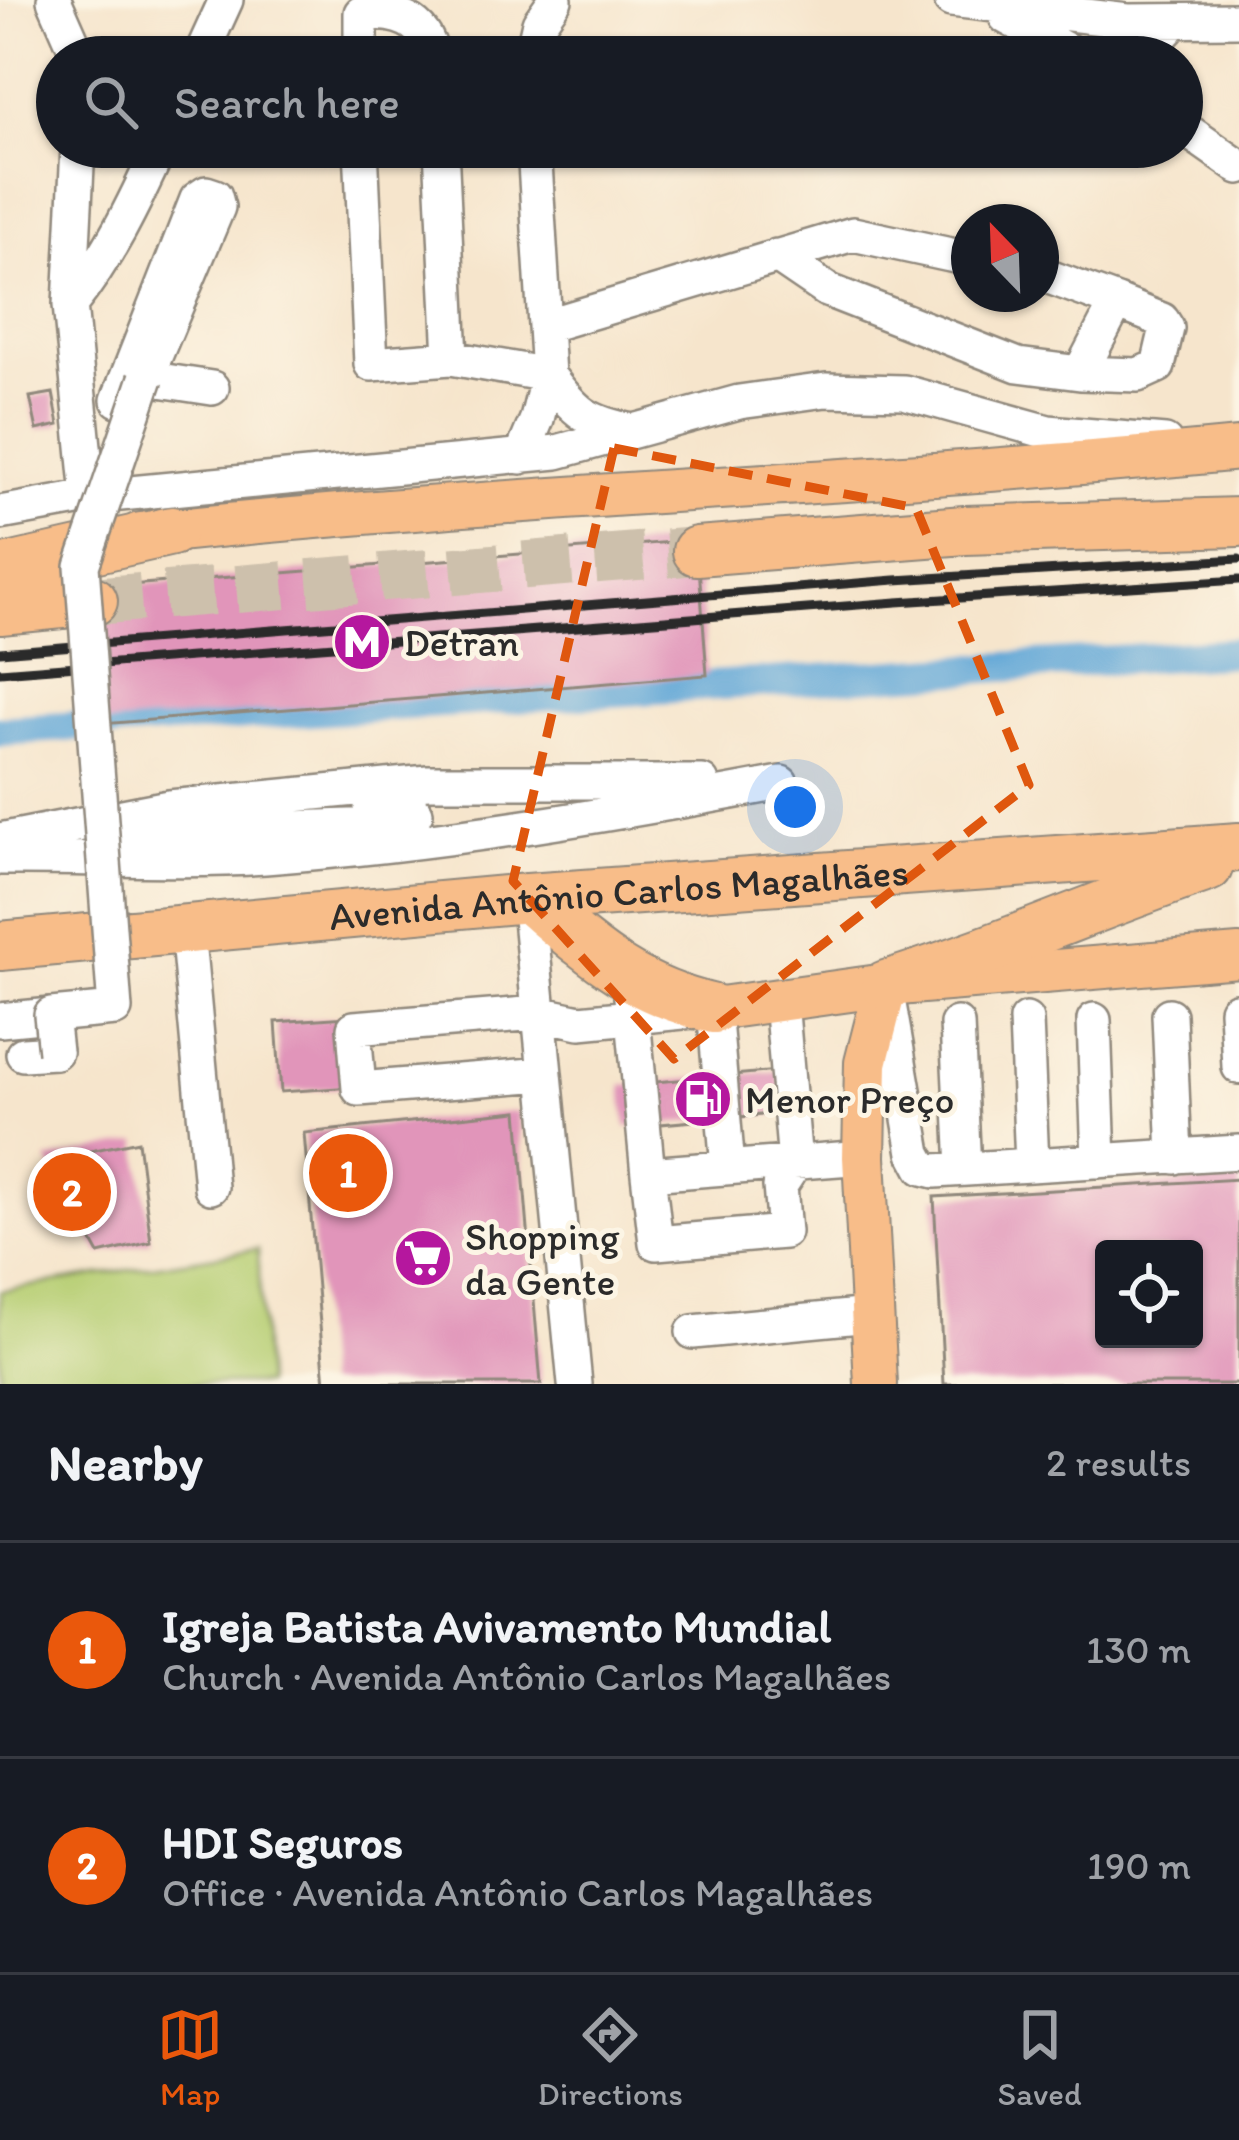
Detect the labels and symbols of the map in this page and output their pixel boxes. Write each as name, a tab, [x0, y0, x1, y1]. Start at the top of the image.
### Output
north arrow	[951, 204, 1059, 312]
metro station icon: Detran	[331, 611, 393, 673]
place label: Detran	[404, 619, 519, 666]
your location	[765, 777, 825, 837]
street label: Avenida Antônio Carlos Magalhães	[327, 848, 910, 940]
fuel station icon: Menor Preço	[672, 1068, 734, 1130]
place label: Menor Preço	[745, 1076, 954, 1123]
pin: 1	[309, 1128, 387, 1218]
pin: 2	[33, 1147, 111, 1237]
place label: Shopping da Gente	[465, 1213, 620, 1305]
supermarket icon: Shopping da Gente	[392, 1227, 454, 1289]

